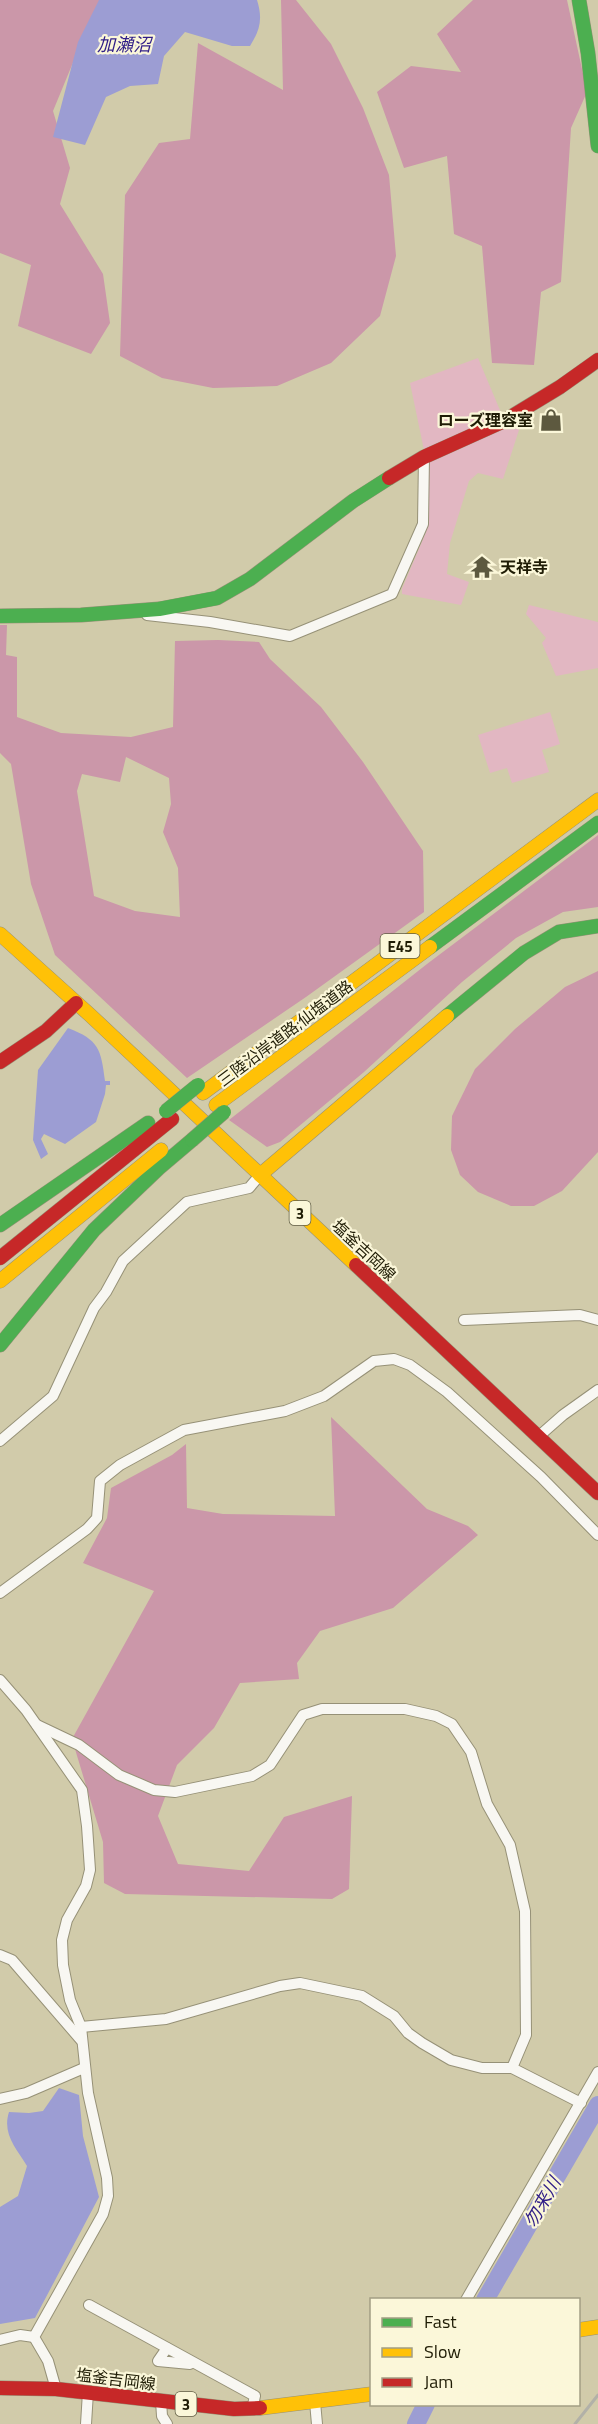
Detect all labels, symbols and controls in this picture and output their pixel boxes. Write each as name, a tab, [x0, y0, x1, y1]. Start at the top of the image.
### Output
water label: 加瀬沼	[97, 31, 154, 58]
shop icon: ローズ理容室	[538, 407, 564, 433]
place label: ローズ理容室	[438, 408, 533, 432]
temple icon: 天祥寺	[469, 554, 495, 580]
place label: 天祥寺	[500, 555, 548, 579]
road number: E45	[380, 934, 420, 958]
street label: 三陸沿岸道路;仙塩道路	[212, 974, 358, 1092]
road number: 3	[290, 1201, 310, 1225]
street label: 塩釜吉岡線	[327, 1214, 401, 1286]
water label: 勿来川	[517, 2170, 568, 2232]
legend	[370, 2298, 580, 2406]
text: Fast	[424, 2308, 457, 2335]
text: Slow	[424, 2338, 461, 2365]
street label: 塩釜吉岡線	[75, 2362, 157, 2396]
text: Jam	[424, 2368, 453, 2395]
road number: 3	[176, 2392, 196, 2416]

